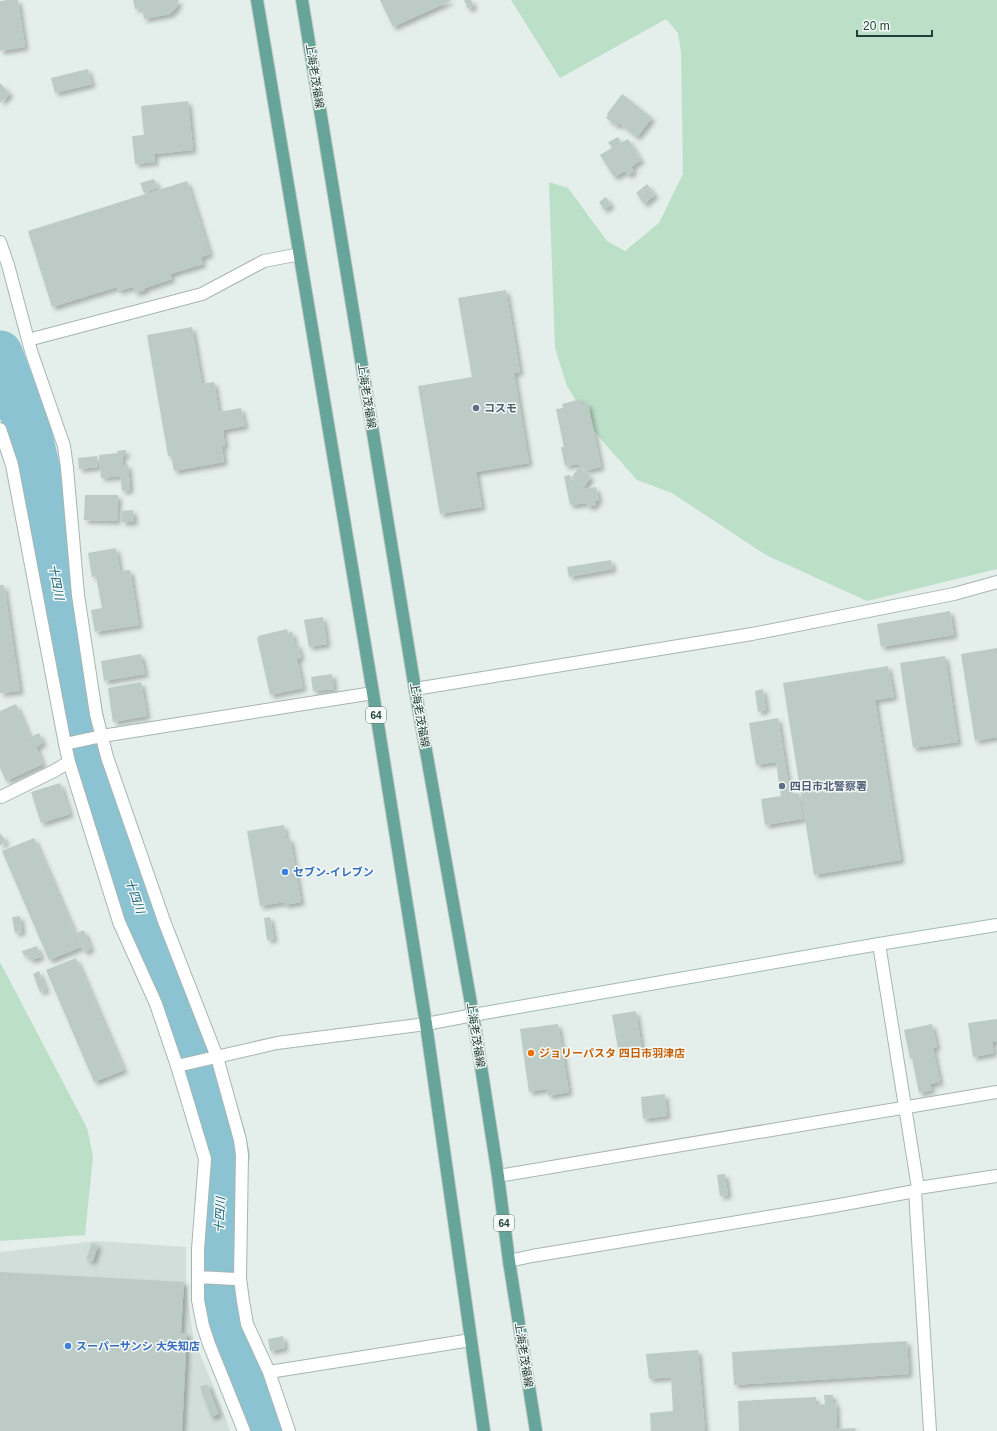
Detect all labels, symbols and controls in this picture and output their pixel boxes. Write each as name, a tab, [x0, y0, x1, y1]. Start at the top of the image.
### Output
scale bar	[857, 12, 932, 38]
text: 20 m	[863, 19, 890, 33]
street label: 上海老茂福線	[304, 42, 326, 110]
street label: 上海老茂福線	[356, 362, 378, 430]
place label: コスモ	[484, 402, 517, 414]
marker: コスモ	[471, 403, 481, 413]
water label: 十四川	[46, 563, 67, 603]
street label: 上海老茂福線	[408, 681, 432, 749]
road number: 64	[366, 707, 386, 723]
place label: 四日市北警察署	[790, 780, 867, 792]
marker: 四日市北警察署	[777, 781, 787, 791]
place label: セブン-イレブン	[293, 866, 374, 878]
marker: セブン-イレブン	[280, 867, 290, 877]
water label: 十四川	[123, 877, 148, 917]
street label: 上海老茂福線	[465, 1001, 487, 1069]
place label: ジョリーパスタ 四日市羽津店	[539, 1047, 685, 1059]
marker: ジョリーパスタ 四日市羽津店	[526, 1048, 536, 1058]
water label: 十四川	[212, 1195, 228, 1233]
road number: 64	[494, 1215, 514, 1231]
street label: 上海老茂福線	[513, 1321, 535, 1389]
place label: スーパーサンシ 大矢知店	[76, 1340, 200, 1352]
marker: スーパーサンシ 大矢知店	[63, 1341, 73, 1351]

